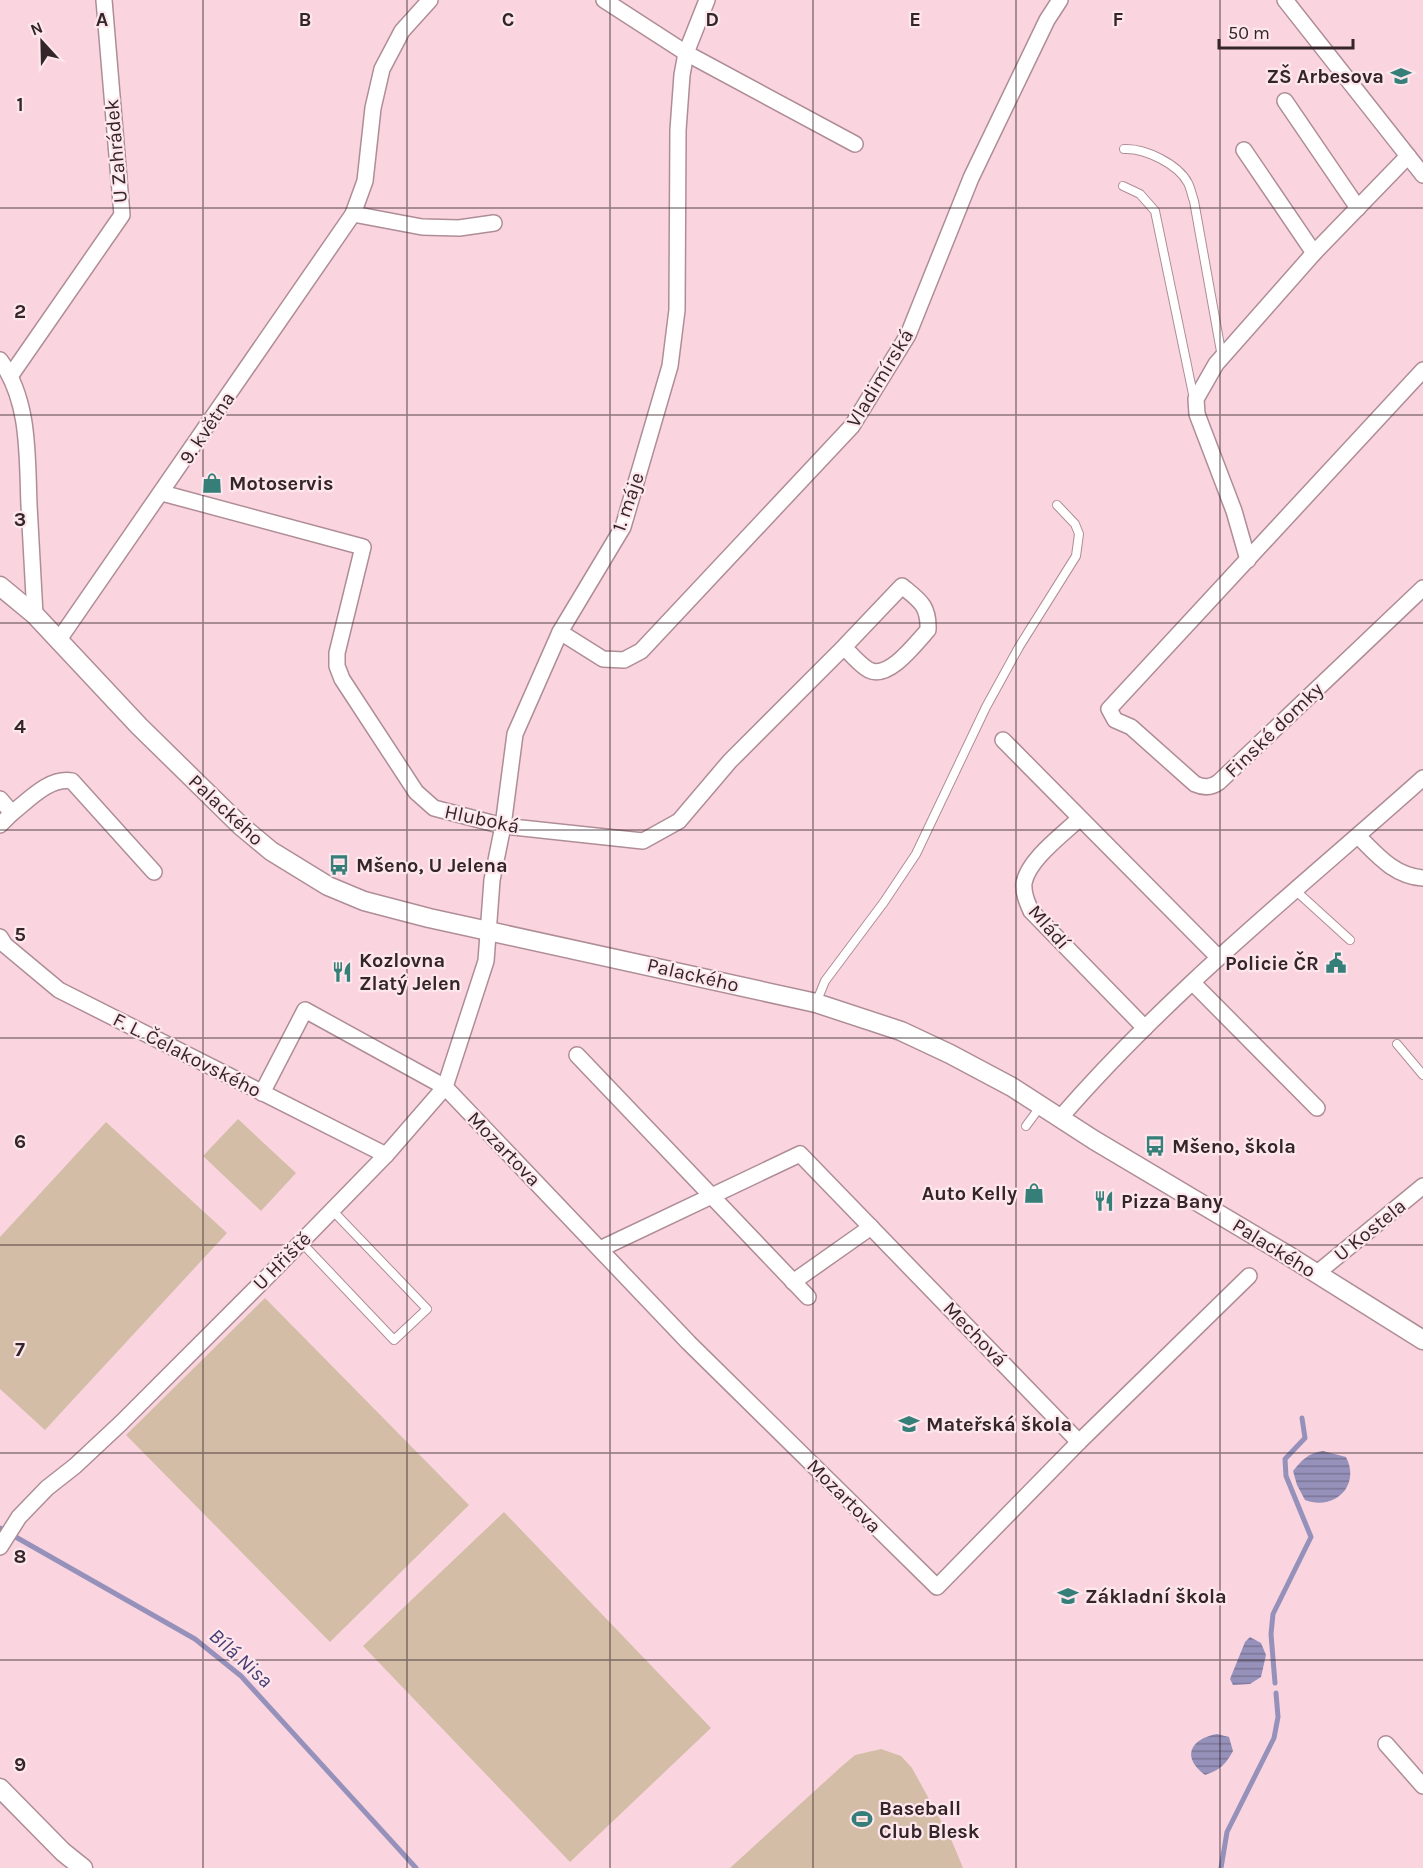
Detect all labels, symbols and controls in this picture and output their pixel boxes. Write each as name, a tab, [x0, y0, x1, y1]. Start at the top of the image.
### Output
text: A	[96, 8, 109, 31]
text: B	[299, 8, 311, 31]
text: C	[502, 8, 514, 31]
text: D	[705, 8, 719, 31]
text: E	[909, 8, 921, 31]
text: F	[1113, 8, 1124, 31]
north arrow	[12, 12, 72, 72]
scale bar	[1219, 12, 1352, 50]
text: N	[28, 18, 45, 40]
text: 50 m	[1228, 22, 1270, 44]
place label: ZŠ Arbesova	[1266, 63, 1384, 88]
school or university icon: ZŠ Arbesova	[1389, 64, 1413, 88]
text: 1	[16, 93, 24, 116]
street label: U Zahrádek	[100, 98, 132, 204]
text: 2	[14, 300, 26, 323]
street label: Vladimírská	[842, 325, 918, 431]
street label: 9. května	[175, 388, 239, 468]
street label: 1. máje	[607, 469, 649, 535]
shop icon: Motoservis	[200, 471, 224, 495]
place label: Motoservis	[229, 472, 334, 495]
text: 3	[14, 508, 26, 531]
street label: Finské domky	[1220, 678, 1328, 782]
text: 4	[14, 715, 26, 738]
street label: Palackého	[184, 770, 268, 850]
street label: Hluboká	[442, 800, 522, 838]
bus stop icon: Mšeno, U Jelena	[327, 853, 351, 877]
place label: Mšeno, U Jelena	[356, 854, 508, 877]
street label: Mládí	[1023, 900, 1075, 954]
text: 5	[14, 923, 26, 946]
place label: Kozlovna Zlatý Jelen	[359, 949, 461, 995]
place label: Policie ČR	[1225, 950, 1319, 975]
public building icon: Policie ČR	[1324, 951, 1348, 975]
street label: Palackého	[645, 953, 741, 997]
restaurant icon: Kozlovna Zlatý Jelen	[330, 960, 354, 984]
street label: F. L. Čelakovského	[109, 1007, 265, 1102]
street label: Mozartova	[463, 1107, 545, 1191]
text: 6	[14, 1130, 26, 1153]
bus stop icon: Mšeno, škola	[1143, 1134, 1167, 1158]
place label: Mšeno, škola	[1172, 1135, 1296, 1158]
shop icon: Auto Kelly	[1022, 1181, 1046, 1205]
place label: Auto Kelly	[922, 1182, 1017, 1205]
restaurant icon: Pizza Bany	[1092, 1189, 1116, 1213]
place label: Pizza Bany	[1121, 1190, 1223, 1213]
street label: U Kostela	[1329, 1194, 1411, 1266]
street label: Palackého	[1228, 1213, 1320, 1283]
street label: U Hřiště	[248, 1227, 316, 1295]
street label: Mechová	[938, 1297, 1012, 1371]
text: 7	[15, 1338, 25, 1361]
school or university icon: Mateřská škola	[897, 1412, 921, 1436]
place label: Mateřská škola	[926, 1413, 1072, 1436]
street label: Mozartova	[802, 1454, 886, 1538]
text: 8	[14, 1545, 26, 1568]
school or university icon: Základní škola	[1056, 1584, 1080, 1608]
place label: Základní škola	[1085, 1585, 1227, 1608]
water label: Bílá Nisa	[204, 1623, 278, 1693]
text: 9	[14, 1753, 26, 1776]
place label: Baseball Club Blesk	[879, 1797, 980, 1843]
sports icon: Baseball Club Blesk	[850, 1807, 874, 1831]

